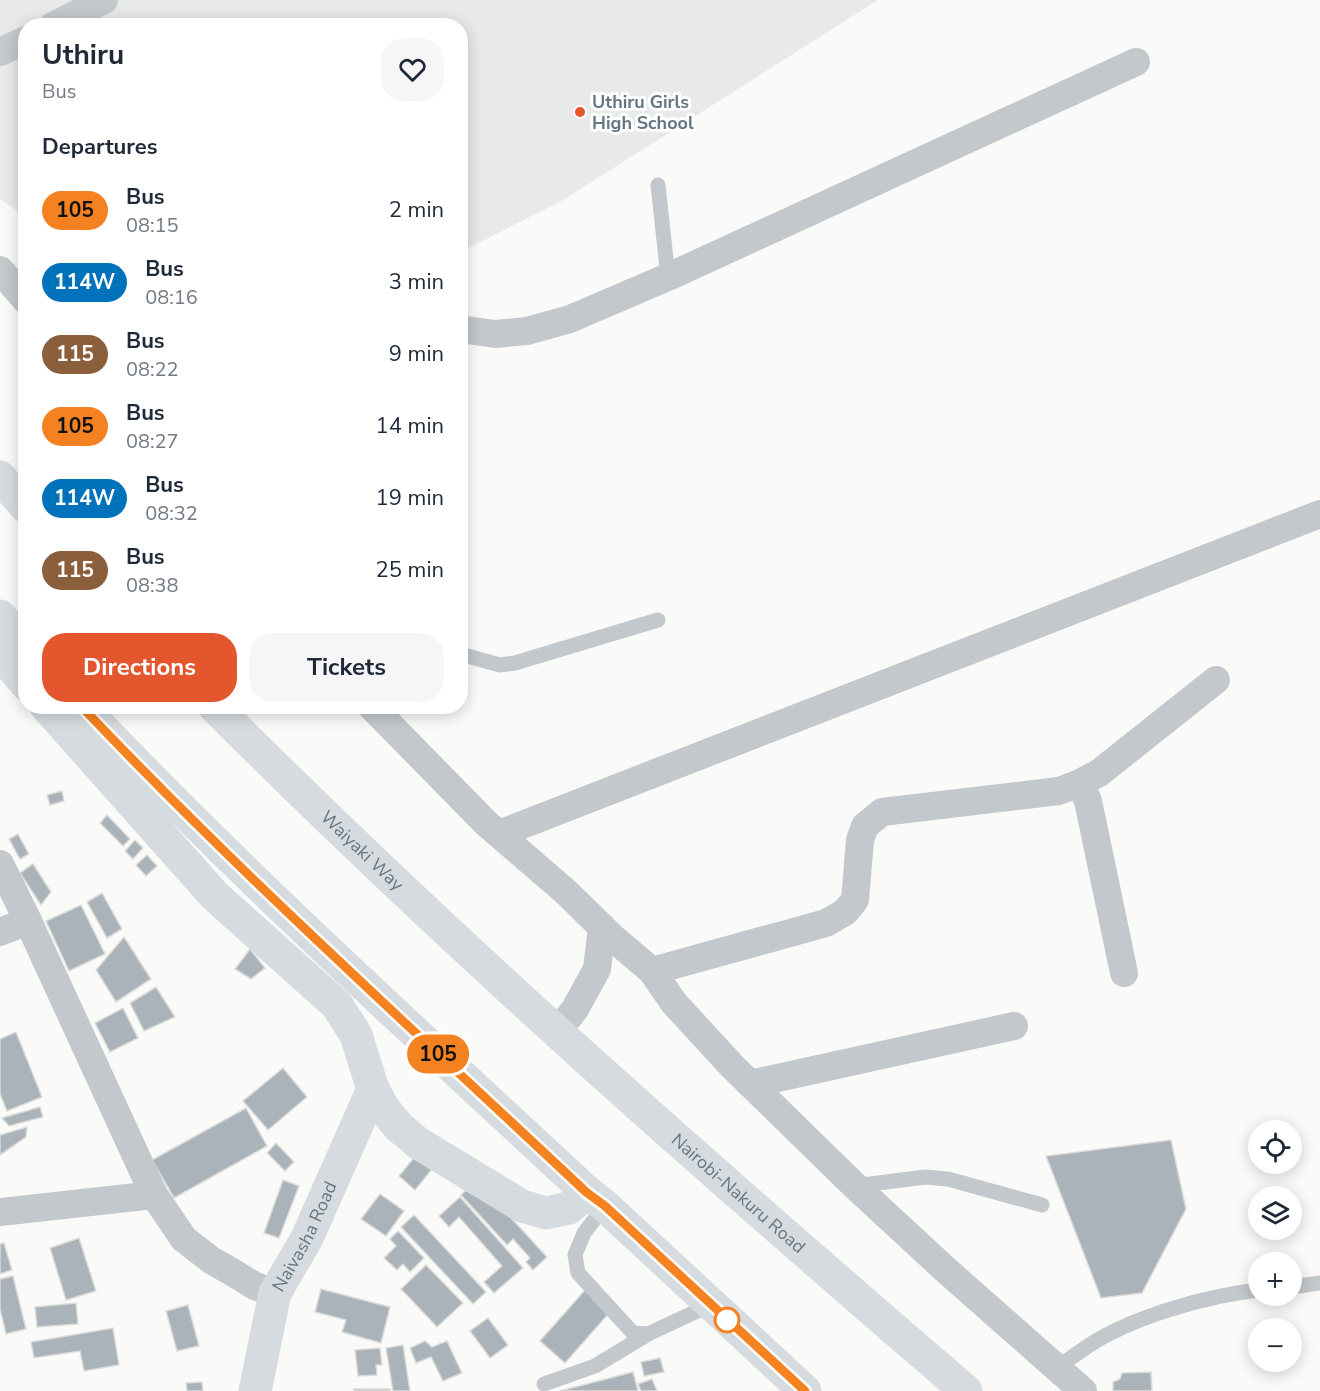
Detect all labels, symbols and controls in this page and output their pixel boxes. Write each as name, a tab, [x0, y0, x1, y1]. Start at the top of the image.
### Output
text: Uthiru	[42, 36, 124, 74]
button: heart	[381, 38, 444, 101]
text: Bus	[42, 78, 76, 105]
place label: Uthiru Girls High School	[592, 90, 694, 135]
marker: Uthiru Girls High School	[573, 105, 587, 119]
text: Departures	[42, 132, 157, 162]
text: Bus	[126, 182, 165, 212]
text: 2 min	[389, 195, 444, 225]
text: 105	[56, 196, 94, 224]
text: 08:15	[126, 212, 179, 239]
text: Bus	[145, 254, 184, 284]
text: 3 min	[389, 267, 444, 297]
text: 114W	[54, 268, 115, 296]
text: 08:16	[145, 284, 198, 311]
text: Bus	[126, 326, 165, 356]
text: 9 min	[389, 339, 444, 369]
text: 115	[56, 340, 94, 368]
text: 08:22	[126, 356, 179, 383]
text: Bus	[126, 398, 165, 428]
text: 14 min	[376, 411, 444, 441]
text: 105	[56, 412, 94, 440]
text: 08:27	[126, 428, 179, 455]
text: Bus	[145, 470, 184, 500]
text: 19 min	[376, 483, 444, 513]
text: 114W	[54, 484, 115, 512]
text: 08:32	[145, 500, 198, 527]
text: Bus	[126, 542, 165, 572]
text: 25 min	[376, 555, 444, 585]
text: 115	[56, 556, 94, 584]
text: 08:38	[126, 572, 179, 599]
button: Directions	[42, 633, 237, 702]
button: Tickets	[249, 633, 444, 702]
street label: Waiyaki Way	[315, 805, 409, 897]
line badge: 105	[404, 1034, 472, 1074]
text: 105	[419, 1040, 457, 1068]
map controls	[1248, 1120, 1302, 1372]
button: locate	[1248, 1120, 1302, 1174]
street label: Nairobi-Nakuru Road	[666, 1128, 810, 1259]
street label: Naivasha Road	[266, 1178, 343, 1296]
button: layers	[1248, 1186, 1302, 1240]
button: +	[1248, 1252, 1302, 1306]
unlabelled marker	[714, 1307, 740, 1333]
button: −	[1248, 1318, 1302, 1372]

